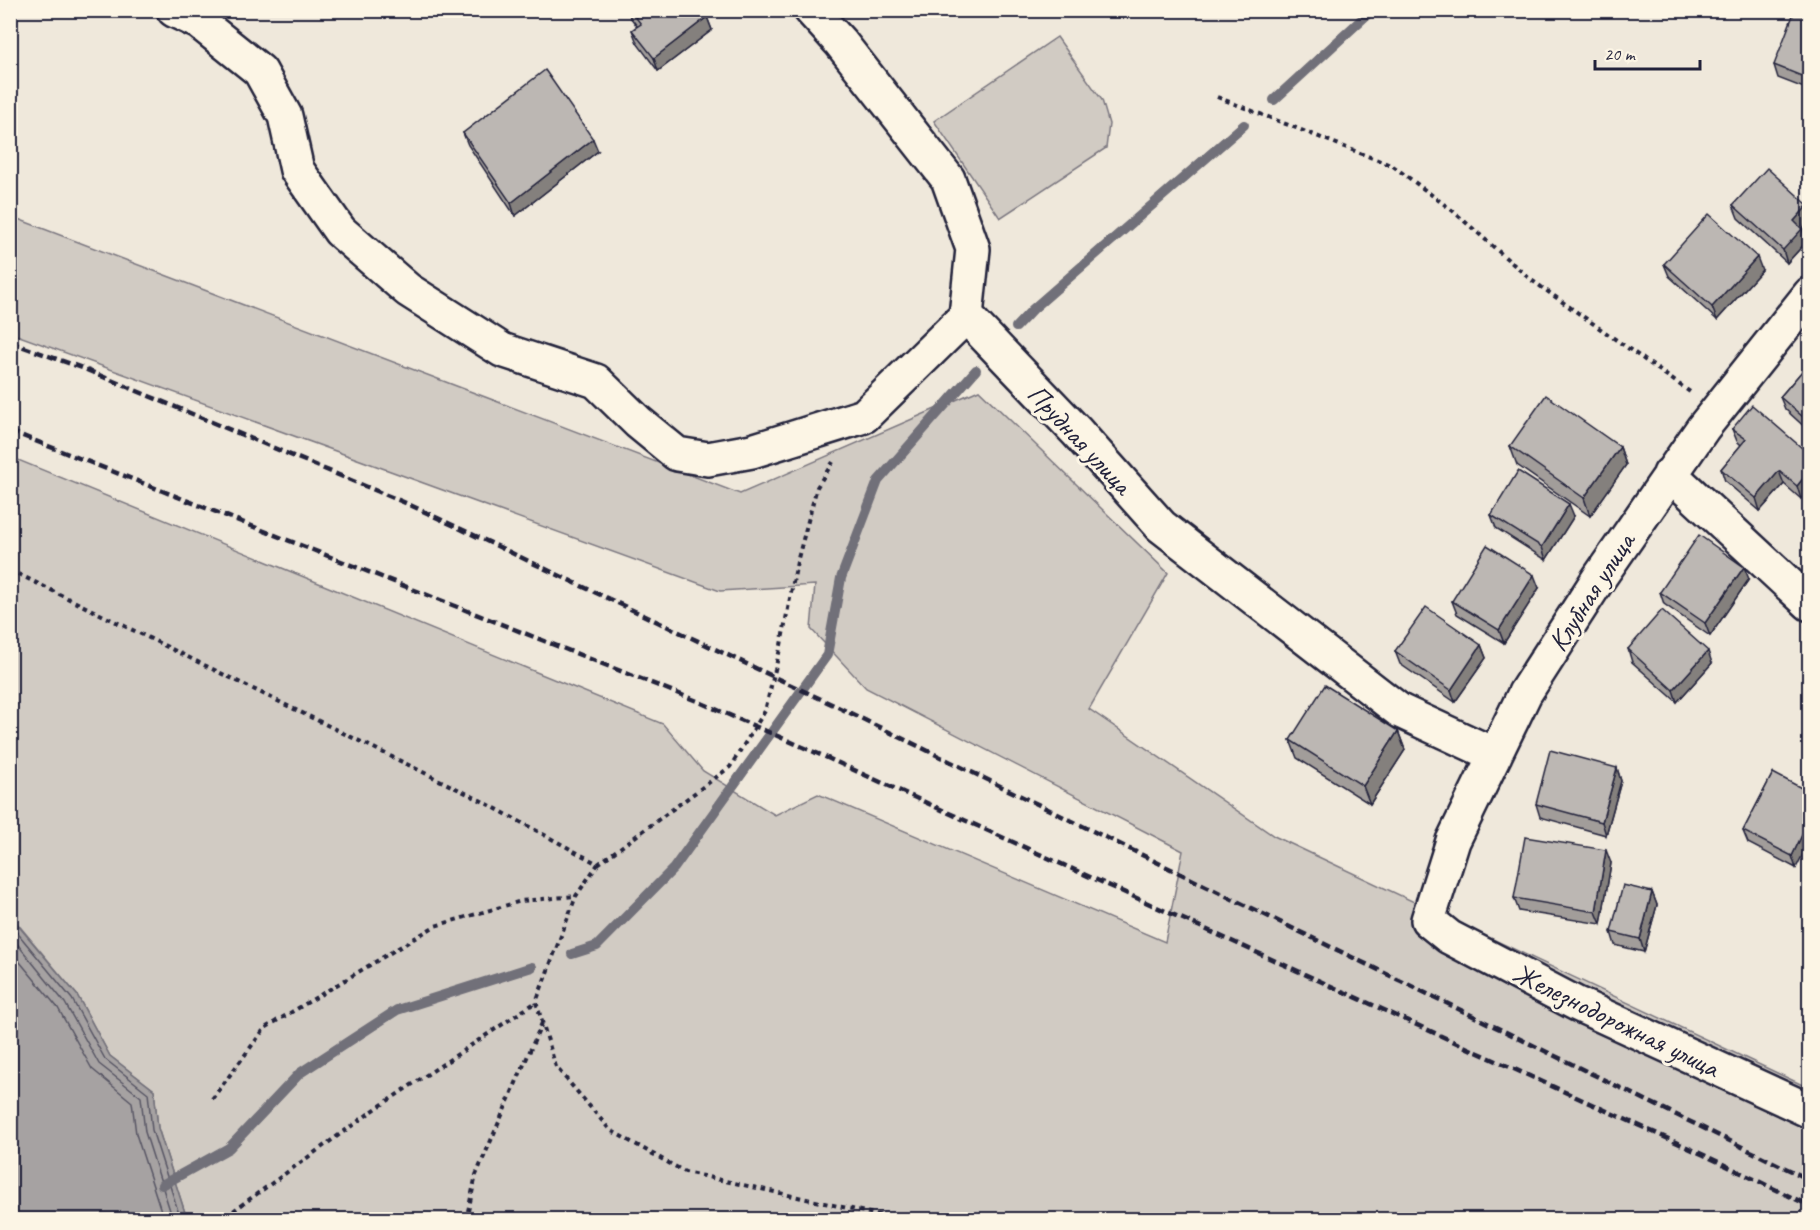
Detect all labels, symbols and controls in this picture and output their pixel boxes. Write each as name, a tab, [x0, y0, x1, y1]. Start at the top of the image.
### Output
scale bar	[1595, 33, 1700, 71]
text: 20 m	[1604, 43, 1637, 65]
street label: Прудная улица	[1020, 377, 1142, 503]
street label: Клубная улица	[1540, 524, 1644, 658]
street label: Железнодорожная улица	[1507, 955, 1726, 1086]

